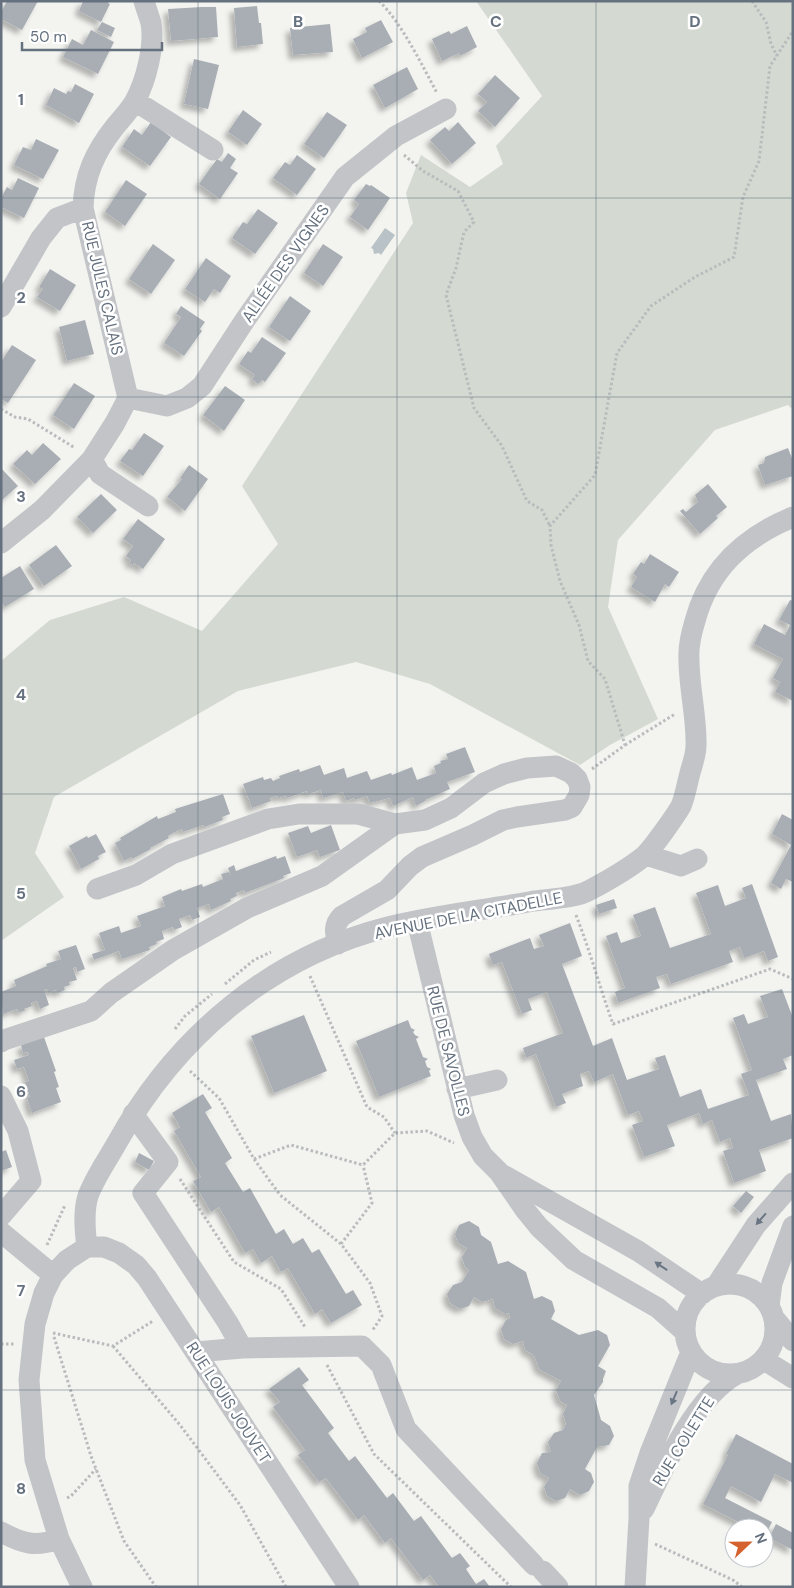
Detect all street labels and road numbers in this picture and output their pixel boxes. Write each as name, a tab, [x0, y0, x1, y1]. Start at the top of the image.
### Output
street label: ALLÉE DES VIGNES	[237, 200, 334, 326]
street label: RUE JULES CALAIS	[77, 219, 128, 357]
street label: AVENUE DE LA CITADELLE	[372, 887, 564, 944]
street label: RUE DE SAVOLLES	[422, 984, 475, 1119]
street label: RUE LOUIS JOUVET	[182, 1338, 276, 1467]
street label: RUE COLETTE	[648, 1393, 719, 1490]

